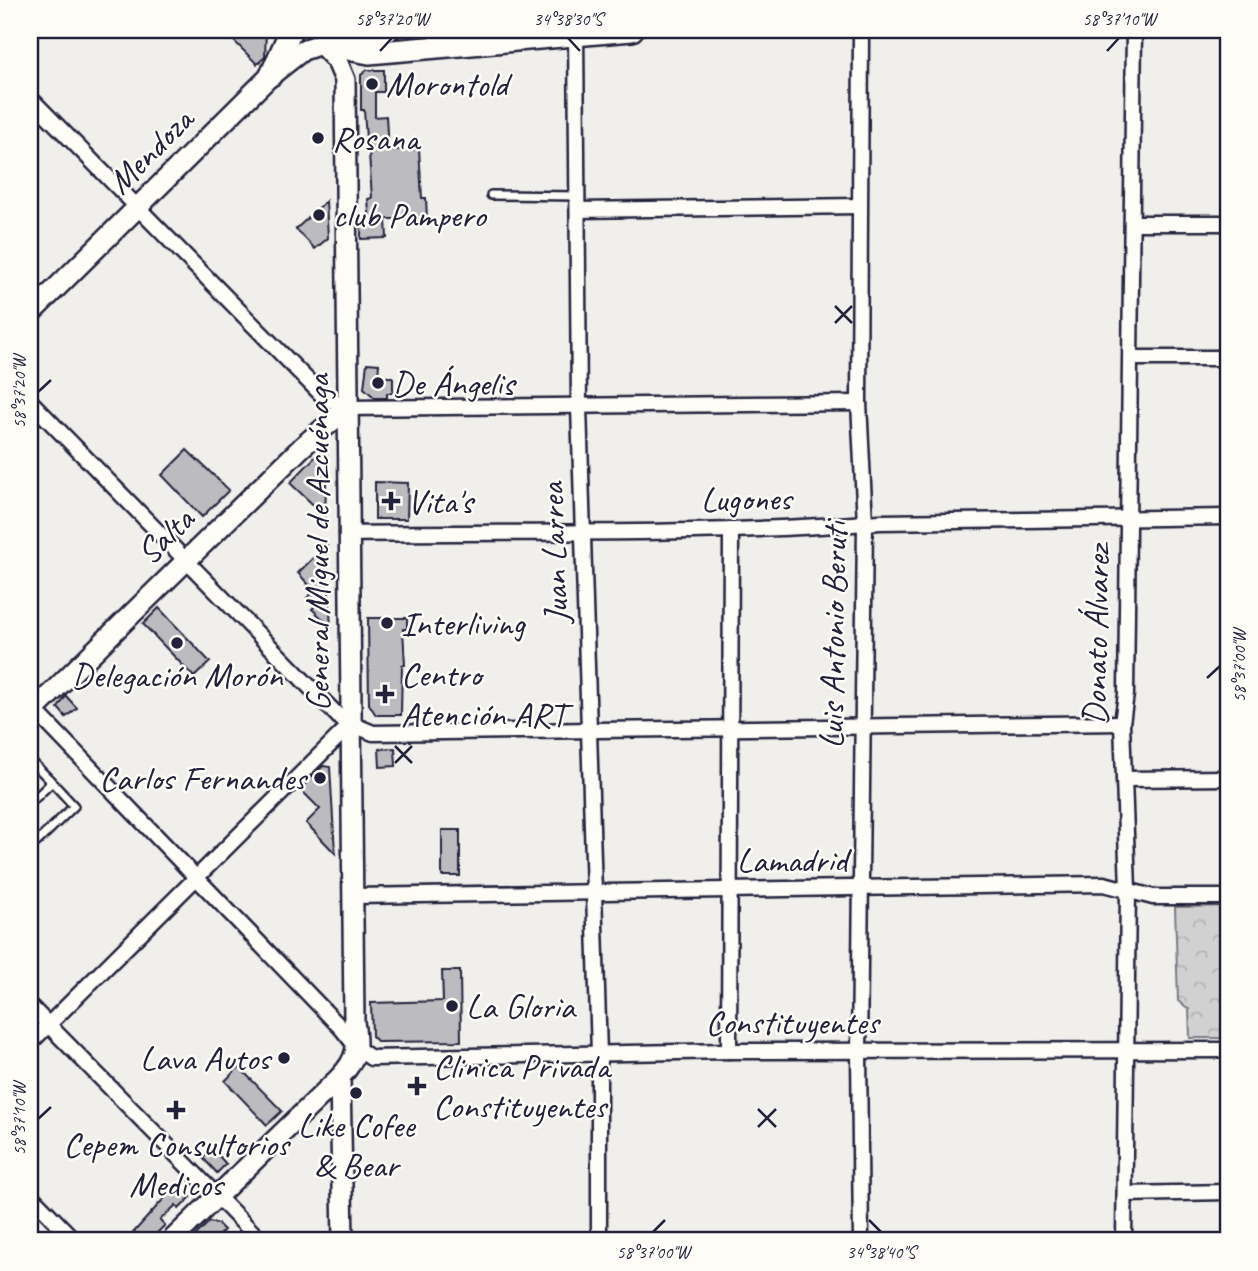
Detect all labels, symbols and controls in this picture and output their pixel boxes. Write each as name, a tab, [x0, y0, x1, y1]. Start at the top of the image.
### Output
text: 58°37'20"W	[355, 8, 432, 30]
text: 34°38'30"S	[534, 8, 606, 30]
text: 58°37'10"W	[1082, 8, 1159, 30]
place label: Morontold	[386, 62, 513, 107]
marker: Morontold	[364, 76, 380, 92]
street label: Mendoza	[97, 97, 204, 204]
place label: Rosana	[332, 116, 422, 161]
marker: Rosana	[310, 130, 326, 146]
place label: club Pampero	[333, 193, 487, 238]
marker: club Pampero	[311, 207, 327, 223]
text: 58°37'20"W	[8, 352, 30, 429]
place label: De Ángelis	[392, 361, 517, 406]
street label: General Miguel de Azcuénaga	[295, 372, 340, 712]
marker: De Ángelis	[370, 375, 386, 391]
street label: Lugones	[700, 476, 795, 522]
place label: Vita's	[407, 479, 475, 524]
street label: Juan Larrea	[529, 480, 579, 626]
marker: Vita's	[381, 491, 401, 511]
street label: Salta	[127, 496, 205, 574]
street label: Luis Antonio Beruti	[809, 517, 858, 749]
street label: Donato Álvarez	[1072, 540, 1120, 726]
place label: Interliving	[401, 601, 526, 646]
marker: Interliving	[379, 615, 395, 631]
text: 58°37'00"W	[1228, 626, 1250, 703]
marker: Delegación Morón	[169, 635, 185, 651]
place label: Centro Atención ART	[401, 652, 575, 737]
place label: Delegación Morón	[72, 653, 284, 698]
marker: Centro Atención ART	[375, 684, 395, 704]
place label: Carlos Fernandes	[99, 756, 309, 801]
marker: Carlos Fernandes	[312, 770, 328, 786]
street label: Lamadrid	[737, 838, 852, 883]
place label: La Gloria	[466, 984, 578, 1029]
marker: La Gloria	[444, 998, 460, 1014]
street label: Constituyentes	[705, 1000, 882, 1045]
place label: Lava Autos	[140, 1036, 273, 1081]
place label: Clinica Privada Constituyentes	[433, 1044, 612, 1129]
marker: Lava Autos	[276, 1050, 292, 1066]
marker: Clinica Privada Constituyentes	[407, 1076, 427, 1096]
text: 58°37'10"W	[8, 1079, 30, 1156]
marker: Like Cofee & Bear	[348, 1085, 364, 1101]
marker: Cepem Consultorios Medicos	[166, 1100, 186, 1120]
place label: Like Cofee & Bear	[298, 1103, 417, 1188]
place label: Cepem Consultorios Medicos	[63, 1122, 292, 1207]
text: 58°37'00"W	[616, 1241, 693, 1263]
text: 34°38'40"S	[847, 1241, 919, 1263]

